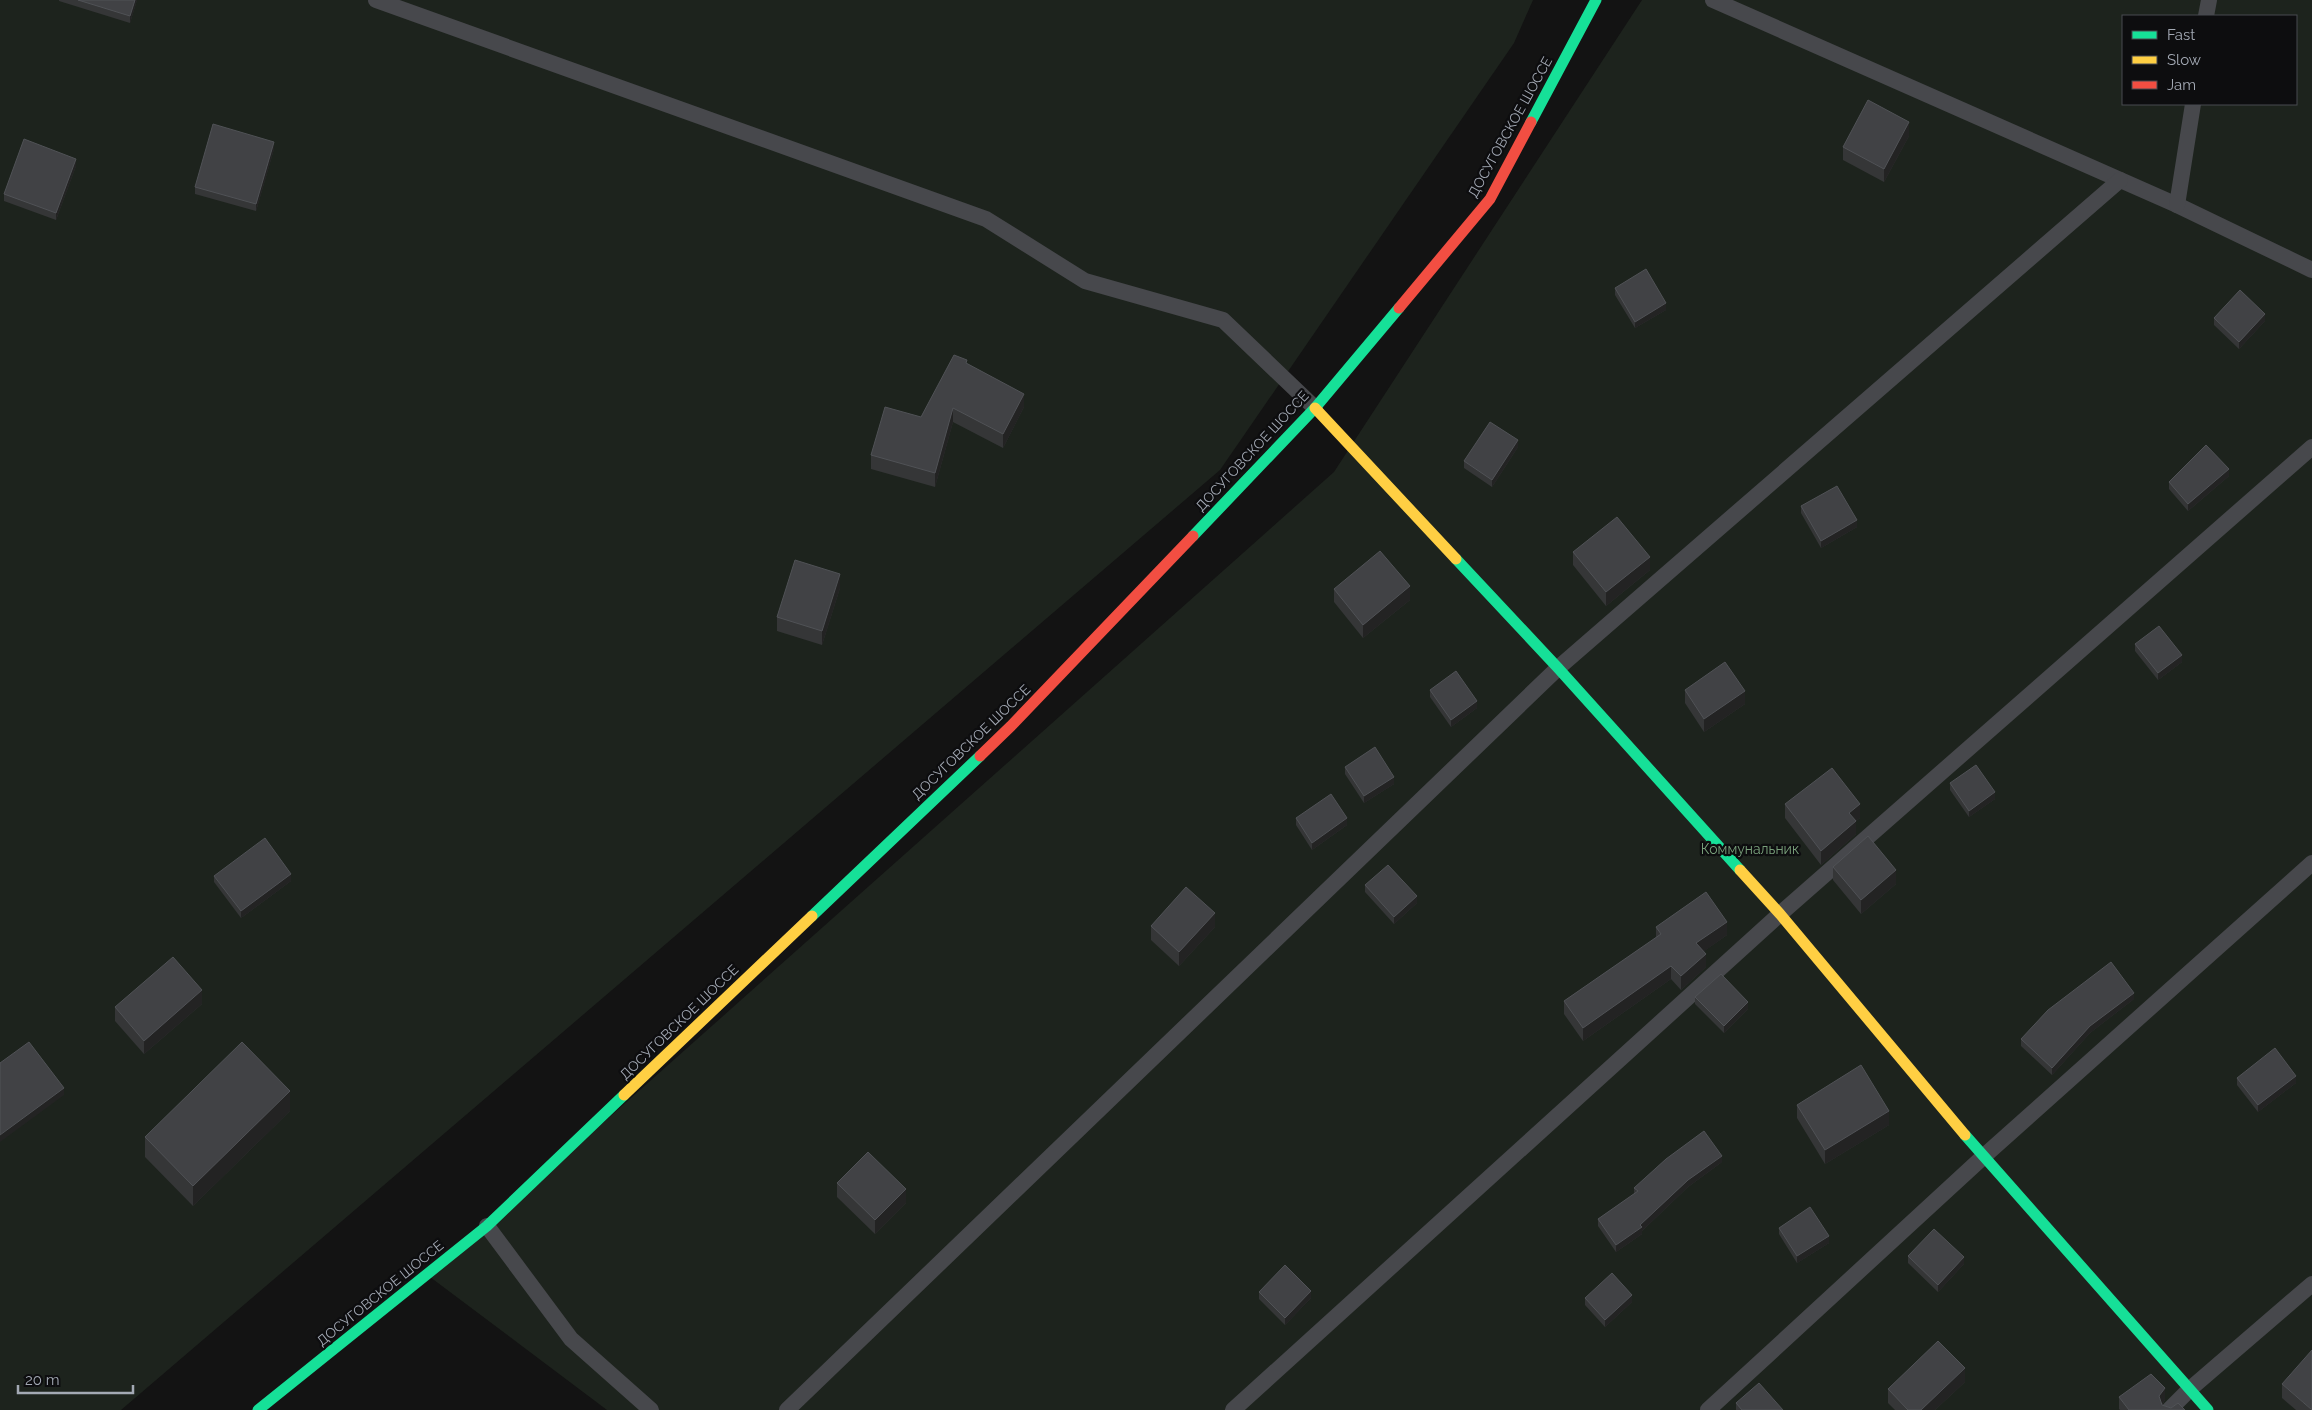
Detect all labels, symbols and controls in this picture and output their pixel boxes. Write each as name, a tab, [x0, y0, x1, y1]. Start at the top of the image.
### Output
legend	[2122, 15, 2297, 105]
text: Fast	[2167, 26, 2195, 44]
text: Slow	[2167, 51, 2201, 69]
street label: ДОСУГОВСКОЕ ШОССЕ	[1465, 54, 1555, 200]
text: Jam	[2167, 76, 2196, 94]
street label: ДОСУГОВСКОЕ ШОССЕ	[1192, 388, 1312, 514]
street label: ДОСУГОВСКОЕ ШОССЕ	[909, 681, 1033, 803]
park label: Коммунальник	[1701, 841, 1799, 857]
street label: ДОСУГОВСКОЕ ШОССЕ	[617, 961, 741, 1083]
street label: ДОСУГОВСКОЕ ШОССЕ	[313, 1237, 447, 1349]
scale bar	[18, 1362, 132, 1394]
text: 20 m	[25, 1371, 60, 1389]

